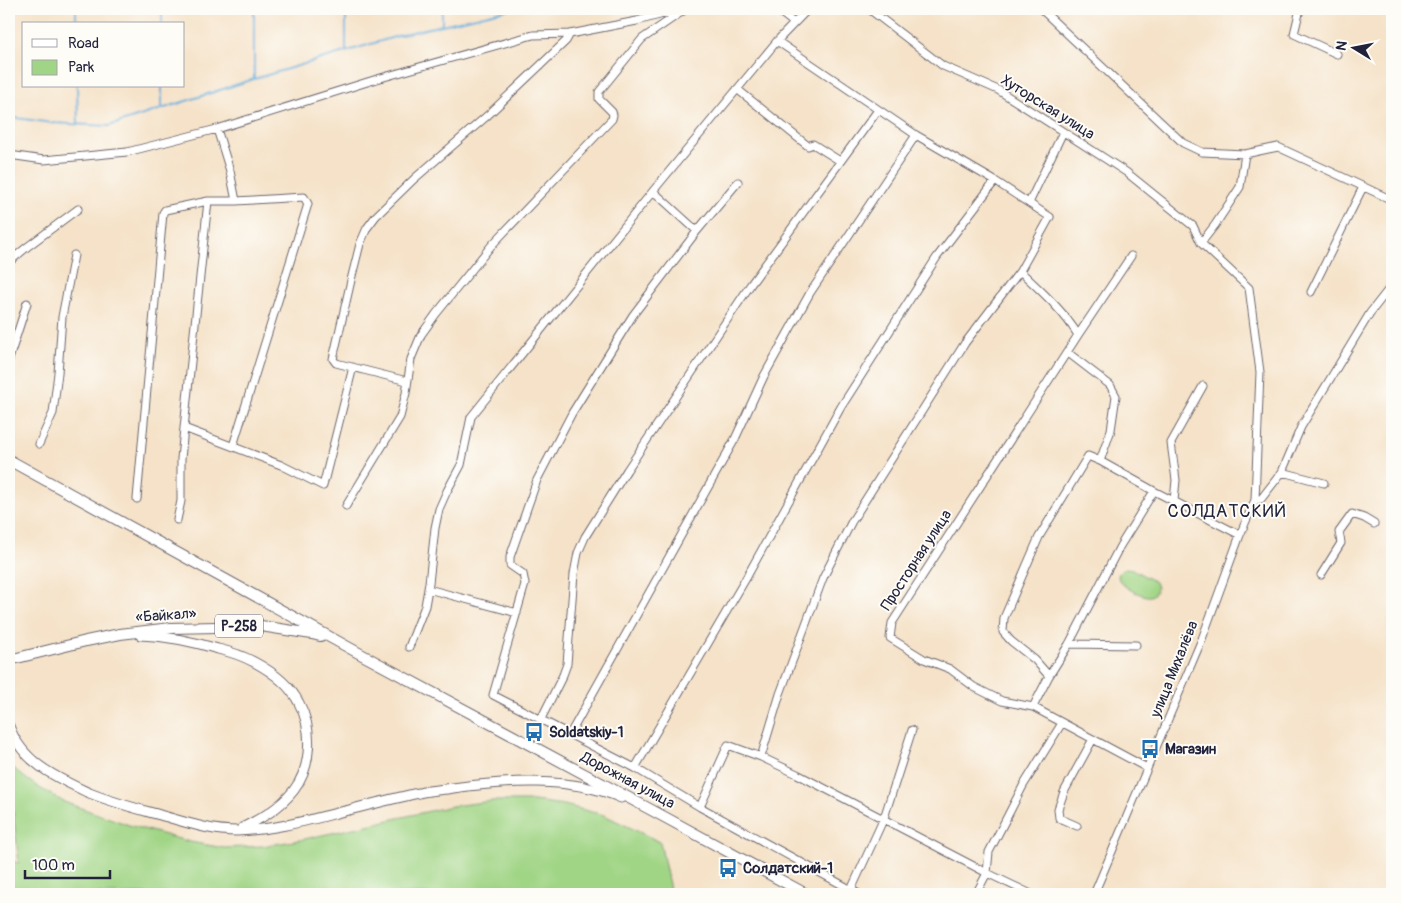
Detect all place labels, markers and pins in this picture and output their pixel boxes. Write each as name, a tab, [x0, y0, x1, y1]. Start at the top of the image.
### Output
bus stop icon: Soldatskiy-1	[523, 721, 545, 743]
place label: Soldatskiy-1	[549, 723, 624, 742]
bus stop icon: Магазин	[1139, 738, 1161, 760]
place label: Магазин	[1165, 740, 1217, 759]
bus stop icon: Солдатский-1	[717, 857, 739, 879]
place label: Солдатский-1	[743, 859, 833, 878]

